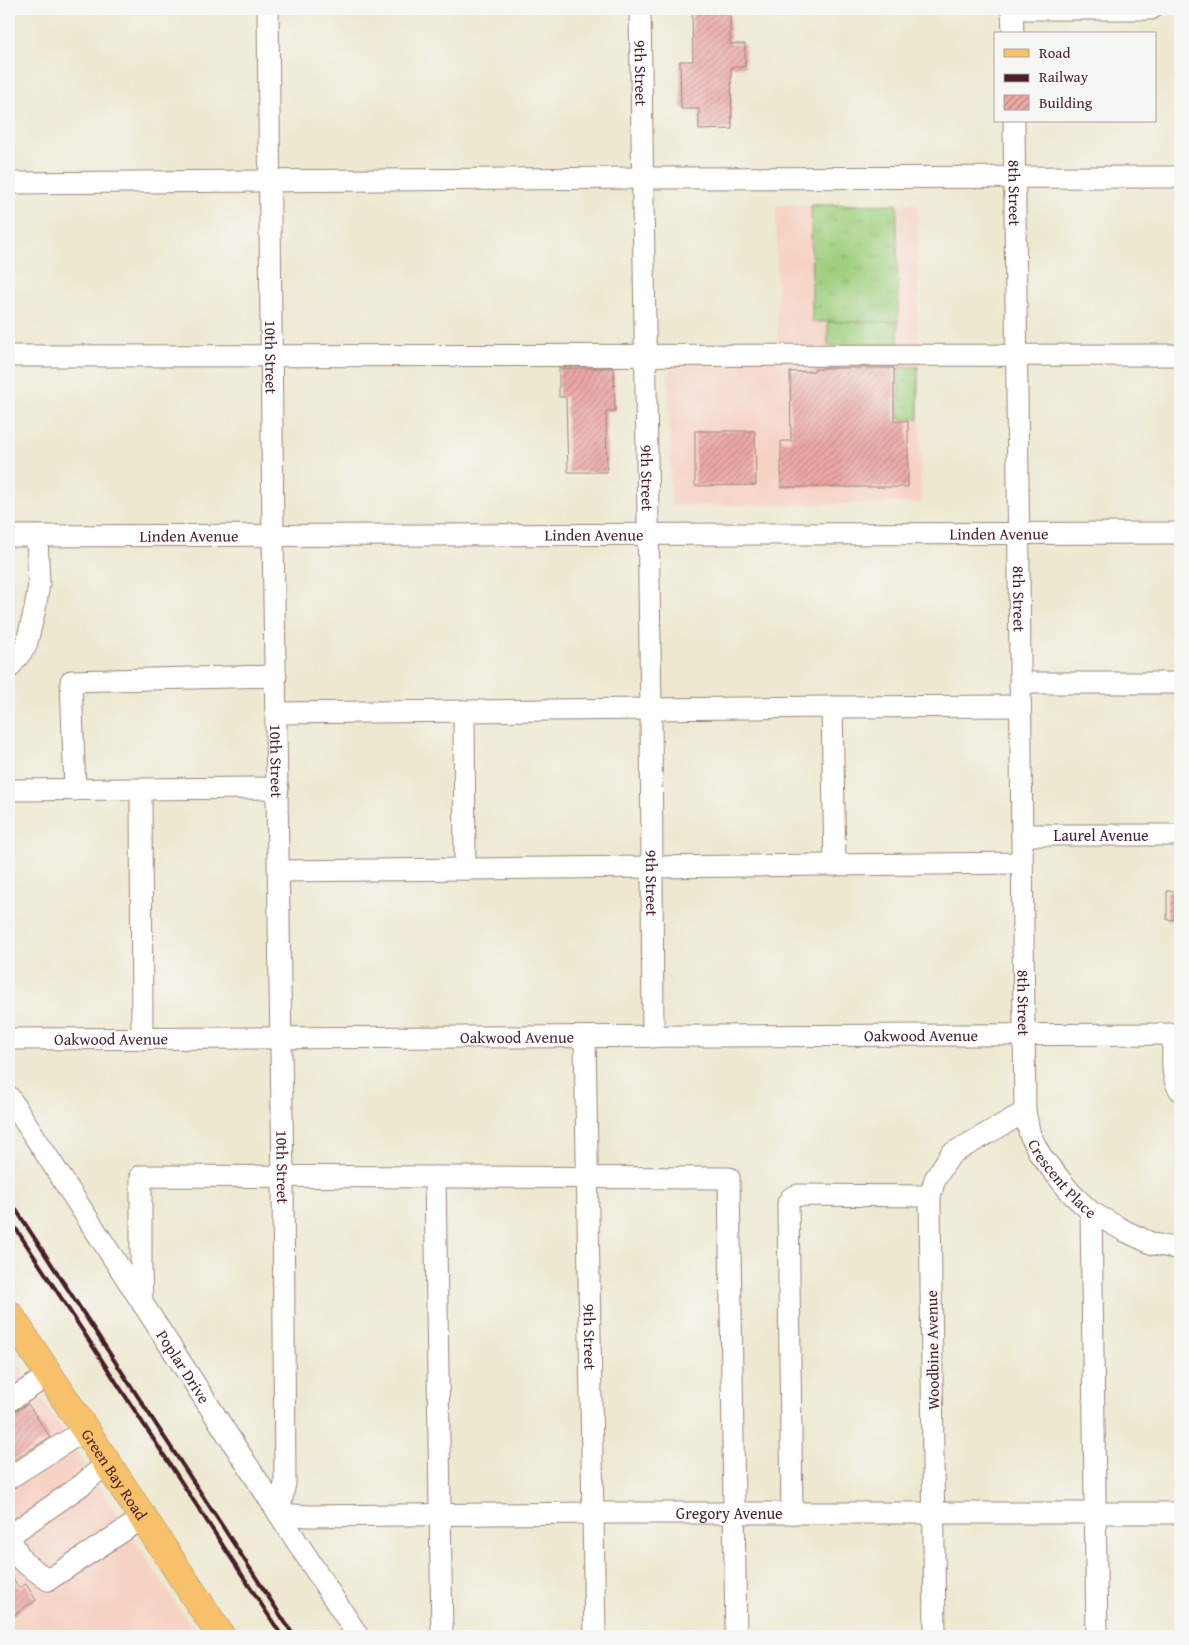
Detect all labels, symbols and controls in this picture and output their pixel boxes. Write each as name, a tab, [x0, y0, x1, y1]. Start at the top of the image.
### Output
legend	[994, 32, 1156, 122]
street label: 9th Street	[628, 40, 654, 107]
text: Road	[1039, 42, 1070, 63]
text: Railway	[1039, 66, 1089, 87]
text: Building	[1039, 92, 1093, 113]
street label: 8th Street	[1002, 160, 1027, 227]
street label: 10th Street	[259, 320, 284, 394]
street label: 9th Street	[635, 445, 660, 512]
street label: Linden Avenue	[949, 521, 1049, 546]
street label: Linden Avenue	[544, 522, 644, 547]
street label: Linden Avenue	[139, 523, 239, 548]
street label: 8th Street	[1007, 566, 1032, 633]
street label: 10th Street	[264, 724, 289, 799]
street label: Laurel Avenue	[1053, 823, 1149, 847]
street label: 9th Street	[640, 850, 664, 917]
street label: 8th Street	[1011, 970, 1036, 1037]
street label: Oakwood Avenue	[864, 1023, 978, 1047]
street label: Oakwood Avenue	[460, 1025, 574, 1049]
street label: Oakwood Avenue	[54, 1026, 168, 1051]
street label: 10th Street	[270, 1130, 295, 1204]
street label: Crescent Place	[1022, 1135, 1100, 1224]
street label: Woodbine Avenue	[919, 1290, 945, 1410]
street label: 9th Street	[577, 1304, 603, 1371]
street label: Poplar Drive	[151, 1325, 216, 1408]
street label: Green Bay Road	[76, 1424, 154, 1525]
street label: Gregory Avenue	[676, 1501, 783, 1525]

